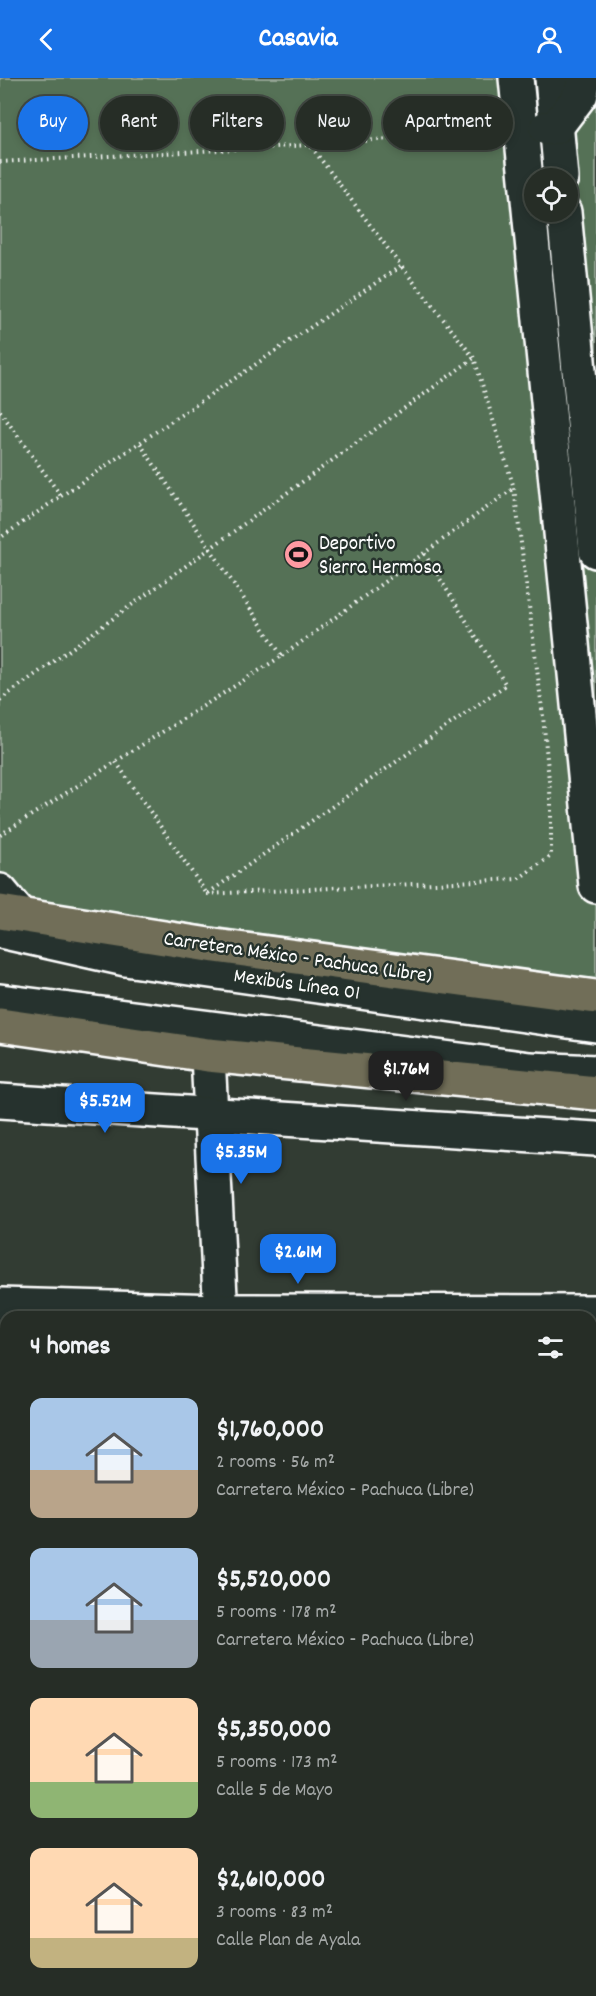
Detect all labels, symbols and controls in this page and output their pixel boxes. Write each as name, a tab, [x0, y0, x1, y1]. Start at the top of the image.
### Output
text: Casavia	[259, 20, 337, 59]
icon: back	[30, 23, 63, 56]
icon: person	[533, 23, 566, 56]
chip: Buy	[18, 96, 88, 150]
chip: Rent	[100, 96, 178, 150]
chip: Filters	[190, 96, 284, 150]
chip: New	[296, 96, 371, 150]
chip: Apartment	[383, 96, 513, 150]
map controls	[524, 168, 578, 222]
button: locate	[524, 168, 578, 222]
place label: Deportivo Sierra Hermosa	[319, 530, 443, 584]
sports icon: Deportivo Sierra Hermosa	[282, 538, 314, 570]
street label: Carretera México - Pachuca (Libre)	[161, 925, 434, 993]
street label: Mexibús Línea 01	[232, 962, 362, 1010]
pin: $1.76M	[357, 1051, 455, 1102]
text: $1.76M	[382, 1056, 430, 1084]
pin: $5.52M	[56, 1083, 154, 1134]
text: $5.52M	[79, 1088, 131, 1116]
pin: $5.35M	[192, 1134, 290, 1185]
text: $5.35M	[215, 1139, 267, 1167]
pin: $2.61M	[249, 1234, 347, 1285]
text: $2.61M	[274, 1239, 322, 1267]
text: 4 homes	[30, 1329, 110, 1366]
icon: filters	[534, 1331, 567, 1364]
text: $1,760,000	[216, 1412, 324, 1449]
icon: home	[78, 1422, 150, 1494]
text: 2 rooms · 56 m²	[216, 1449, 335, 1477]
text: Carretera México - Pachuca (Libre)	[216, 1477, 474, 1505]
text: $5,520,000	[216, 1562, 331, 1599]
icon: home	[78, 1572, 150, 1644]
text: 5 rooms · 178 m²	[216, 1599, 337, 1627]
text: Carretera México - Pachuca (Libre)	[216, 1627, 474, 1655]
text: $5,350,000	[216, 1712, 331, 1749]
icon: home	[78, 1722, 150, 1794]
text: 5 rooms · 173 m²	[216, 1749, 337, 1777]
text: Calle 5 de Mayo	[216, 1777, 333, 1805]
text: $2,610,000	[216, 1862, 326, 1899]
icon: home	[78, 1872, 150, 1944]
text: 3 rooms · 83 m²	[216, 1899, 333, 1927]
text: Calle Plan de Ayala	[216, 1927, 361, 1955]

